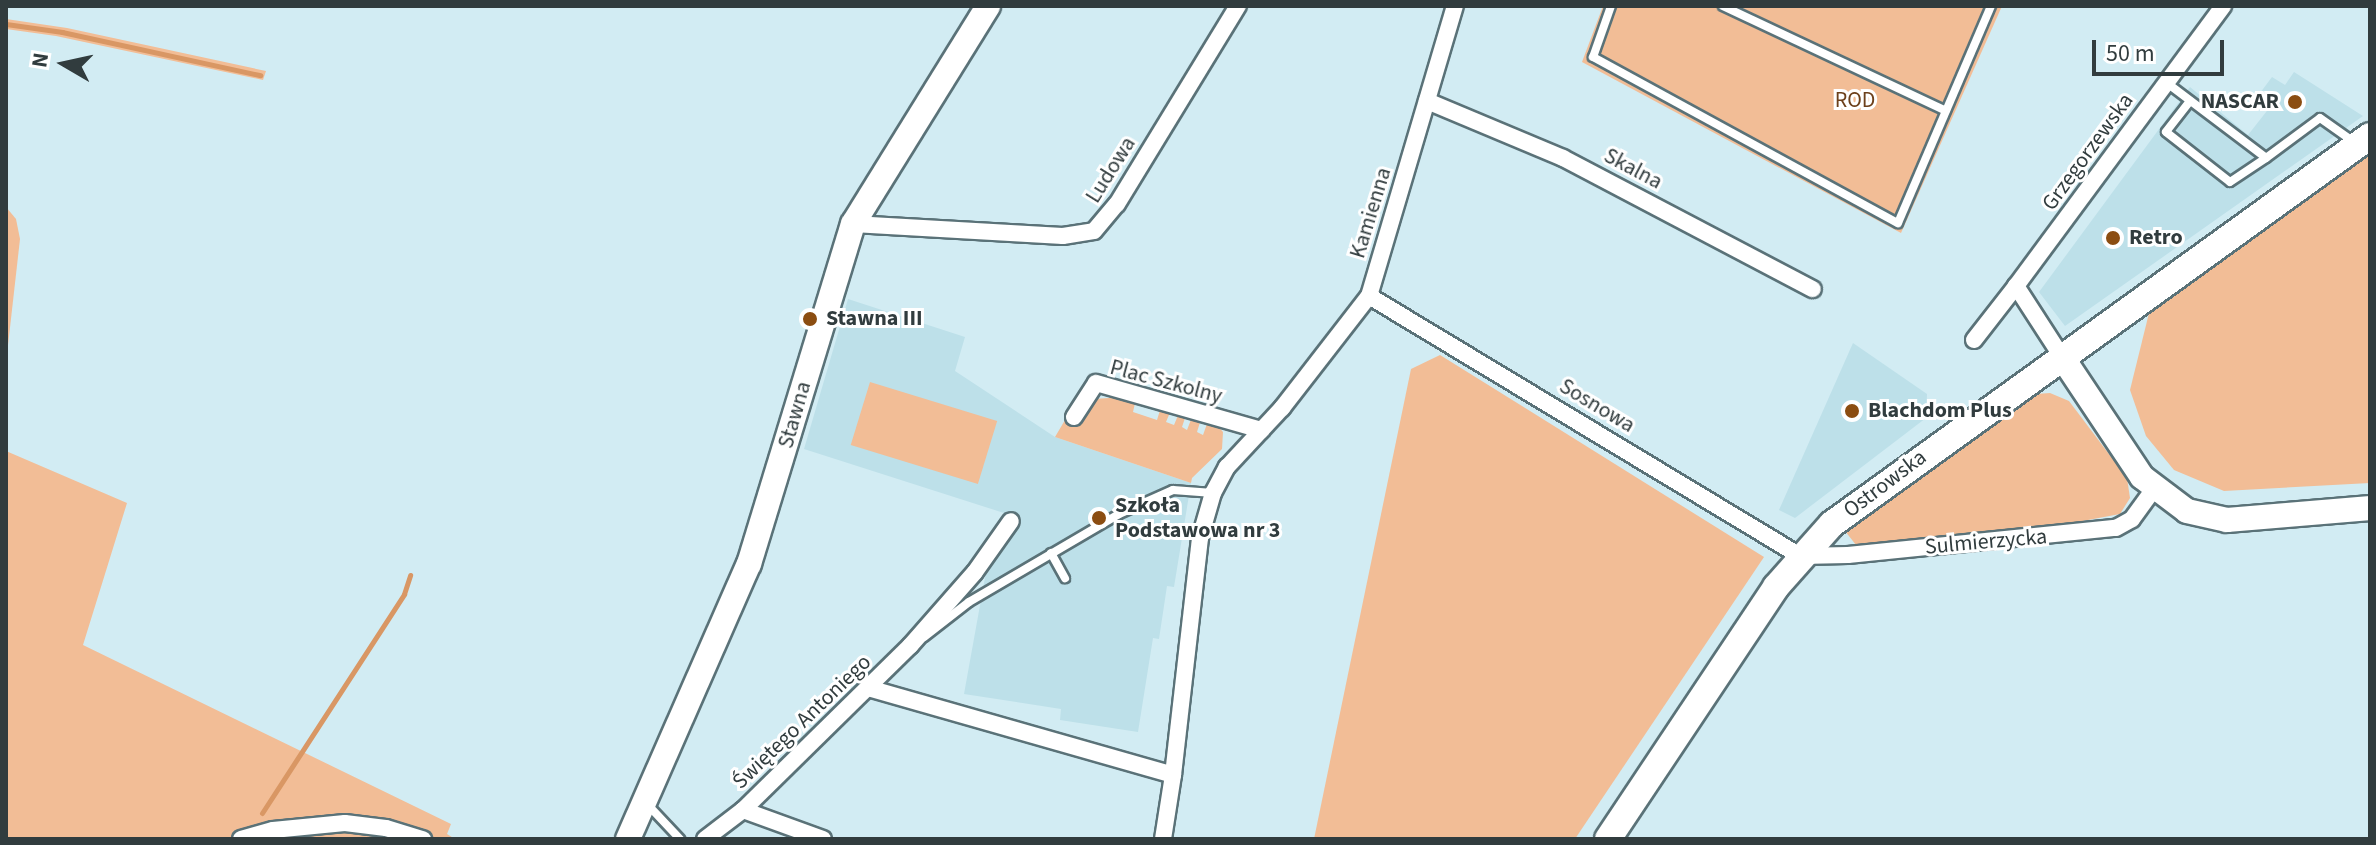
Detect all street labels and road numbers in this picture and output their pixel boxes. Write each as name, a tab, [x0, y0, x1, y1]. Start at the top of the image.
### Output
street label: Grzegorzewska	[2037, 88, 2139, 216]
street label: Ludowa	[1080, 132, 1142, 208]
street label: Skalna	[1599, 143, 1667, 195]
street label: Kamienna	[1345, 164, 1397, 262]
street label: Plac Szkolny	[1107, 354, 1225, 410]
street label: Sosnowa	[1554, 373, 1640, 439]
street label: Stawna	[773, 379, 817, 451]
street label: Ostrowska	[1838, 444, 1932, 524]
street label: Sulmierzycka	[1924, 524, 2048, 560]
street label: Świętego Antoniego	[727, 649, 877, 795]

